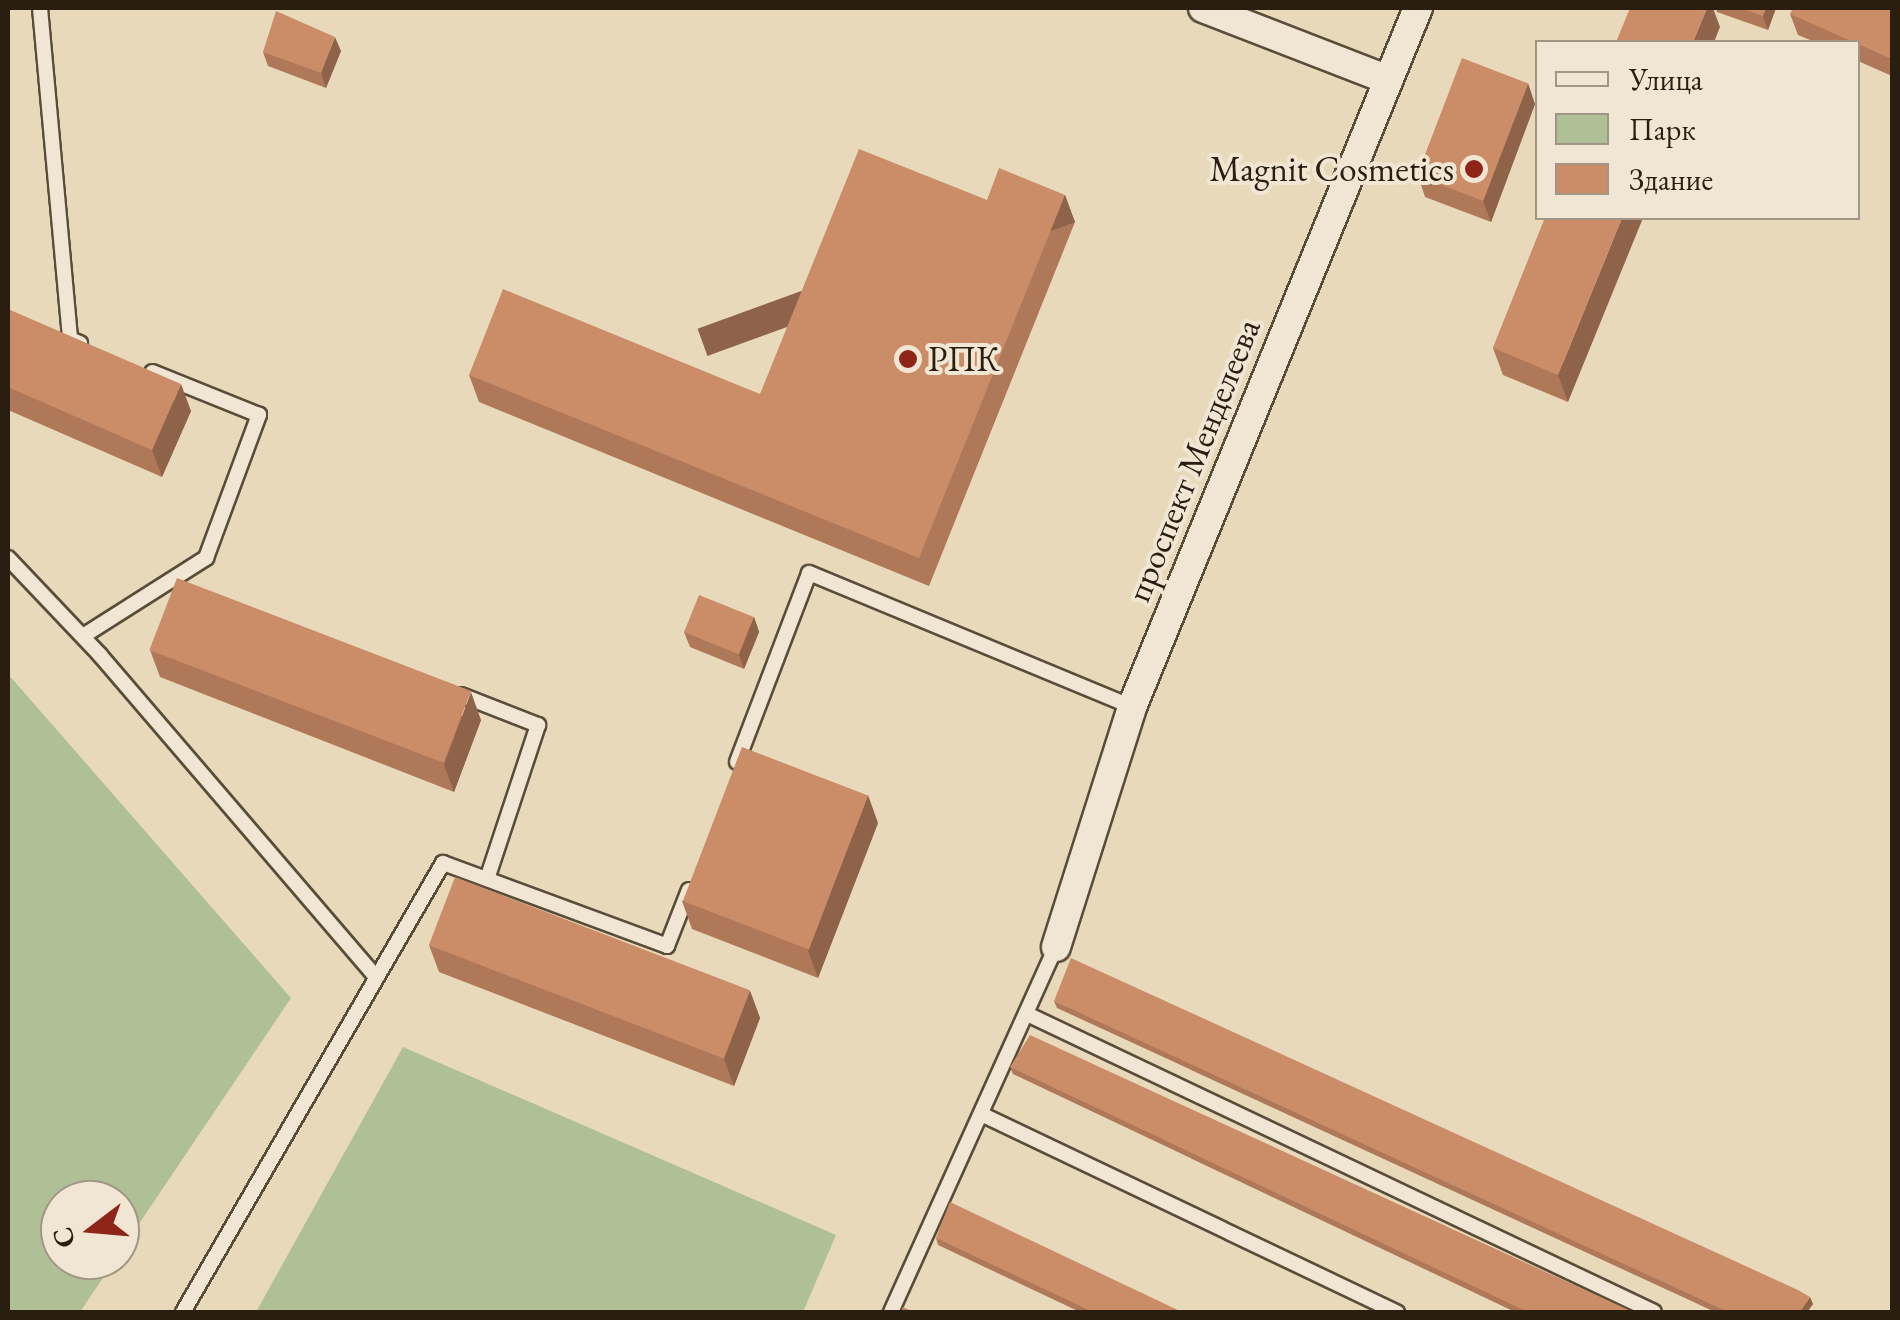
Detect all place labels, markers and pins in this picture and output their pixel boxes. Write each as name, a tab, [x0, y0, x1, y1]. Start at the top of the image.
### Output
place label: Magnit Cosmetics	[1209, 148, 1454, 190]
marker: Magnit Cosmetics	[1463, 158, 1485, 180]
place label: РПК	[928, 338, 999, 380]
marker: РПК	[897, 348, 919, 370]

